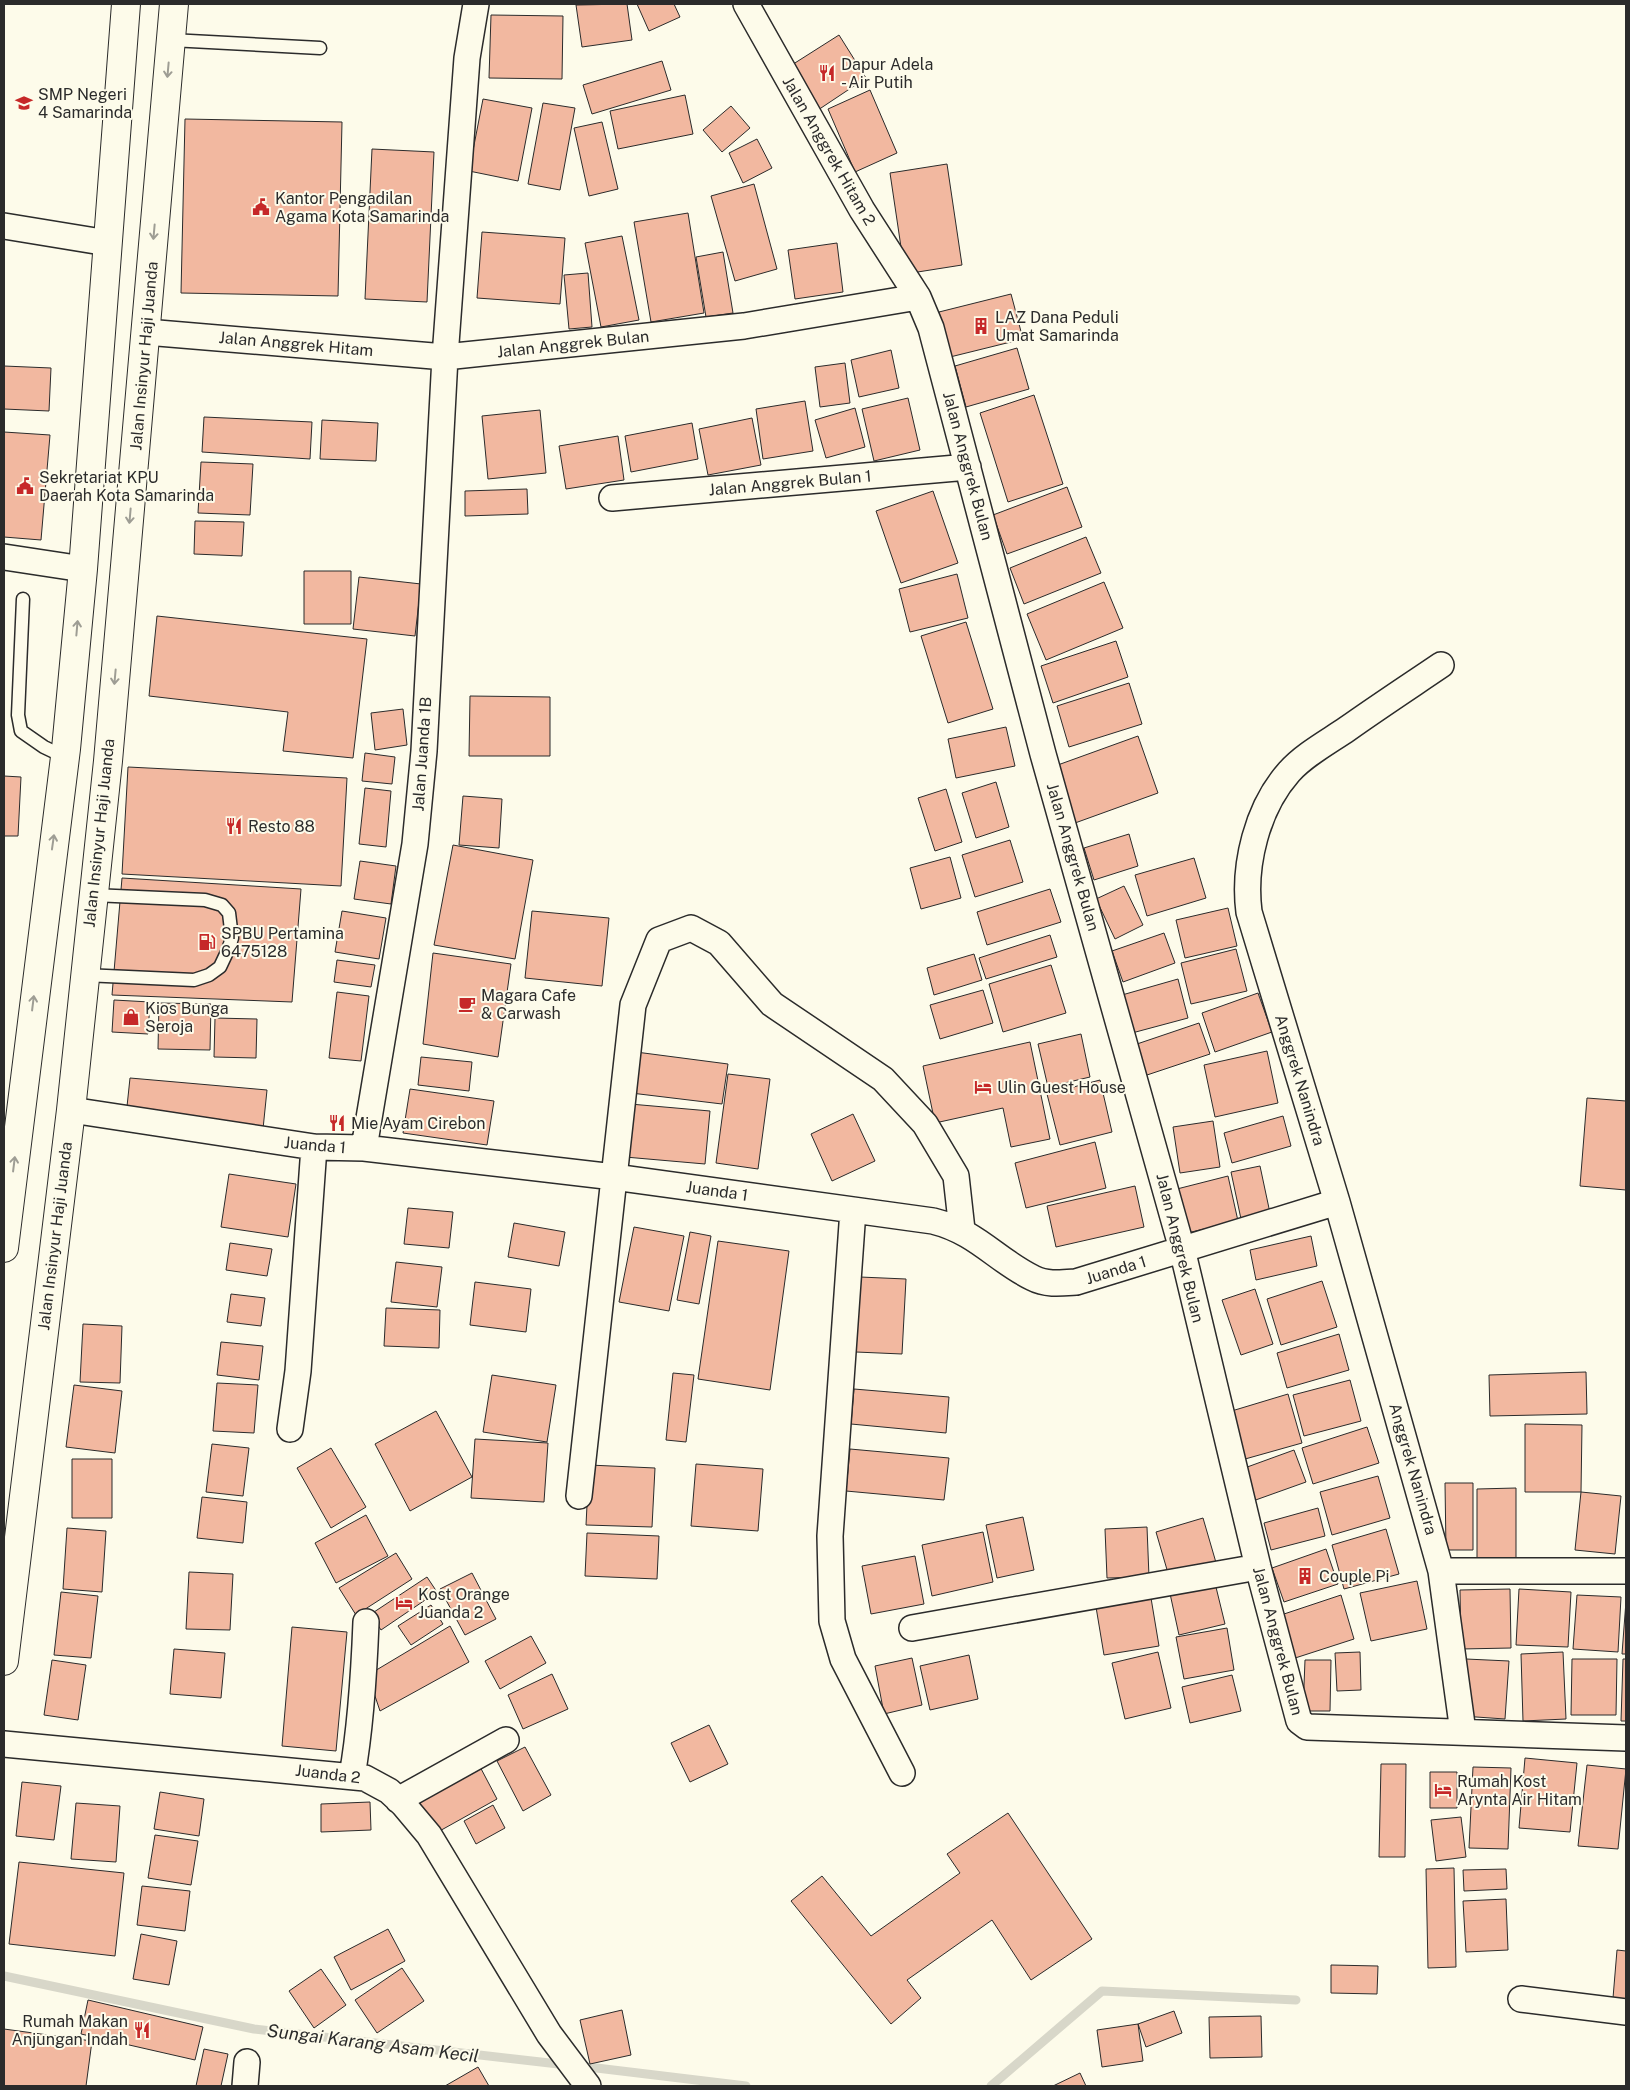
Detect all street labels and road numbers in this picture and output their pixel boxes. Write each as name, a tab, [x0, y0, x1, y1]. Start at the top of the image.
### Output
street label: Jalan Anggrek Hitam 2	[779, 73, 879, 229]
street label: Jalan Insinyur Haji Juanda	[126, 261, 162, 451]
street label: Jalan Anggrek Bulan	[496, 327, 650, 361]
street label: Jalan Anggrek Hitam	[218, 328, 374, 360]
street label: Jalan Anggrek Bulan	[939, 390, 997, 542]
street label: Jalan Anggrek Bulan 1	[708, 466, 872, 500]
street label: Jalan Juanda 1B	[409, 696, 435, 812]
street label: Jalan Insinyur Haji Juanda	[80, 738, 118, 928]
street label: Jalan Anggrek Bulan	[1043, 781, 1103, 933]
street label: Anggrek Nanindra	[1271, 1012, 1329, 1148]
street label: Juanda 1	[283, 1133, 347, 1157]
street label: Jalan Insinyur Haji Juanda	[34, 1141, 76, 1331]
street label: Jalan Anggrek Bulan	[1152, 1171, 1208, 1325]
street label: Juanda 1	[685, 1177, 749, 1205]
street label: Juanda 1	[1083, 1252, 1149, 1288]
street label: Anggrek Nanindra	[1385, 1401, 1441, 1537]
street label: Jalan Anggrek Bulan	[1249, 1565, 1307, 1717]
street label: Juanda 2	[294, 1761, 362, 1787]

